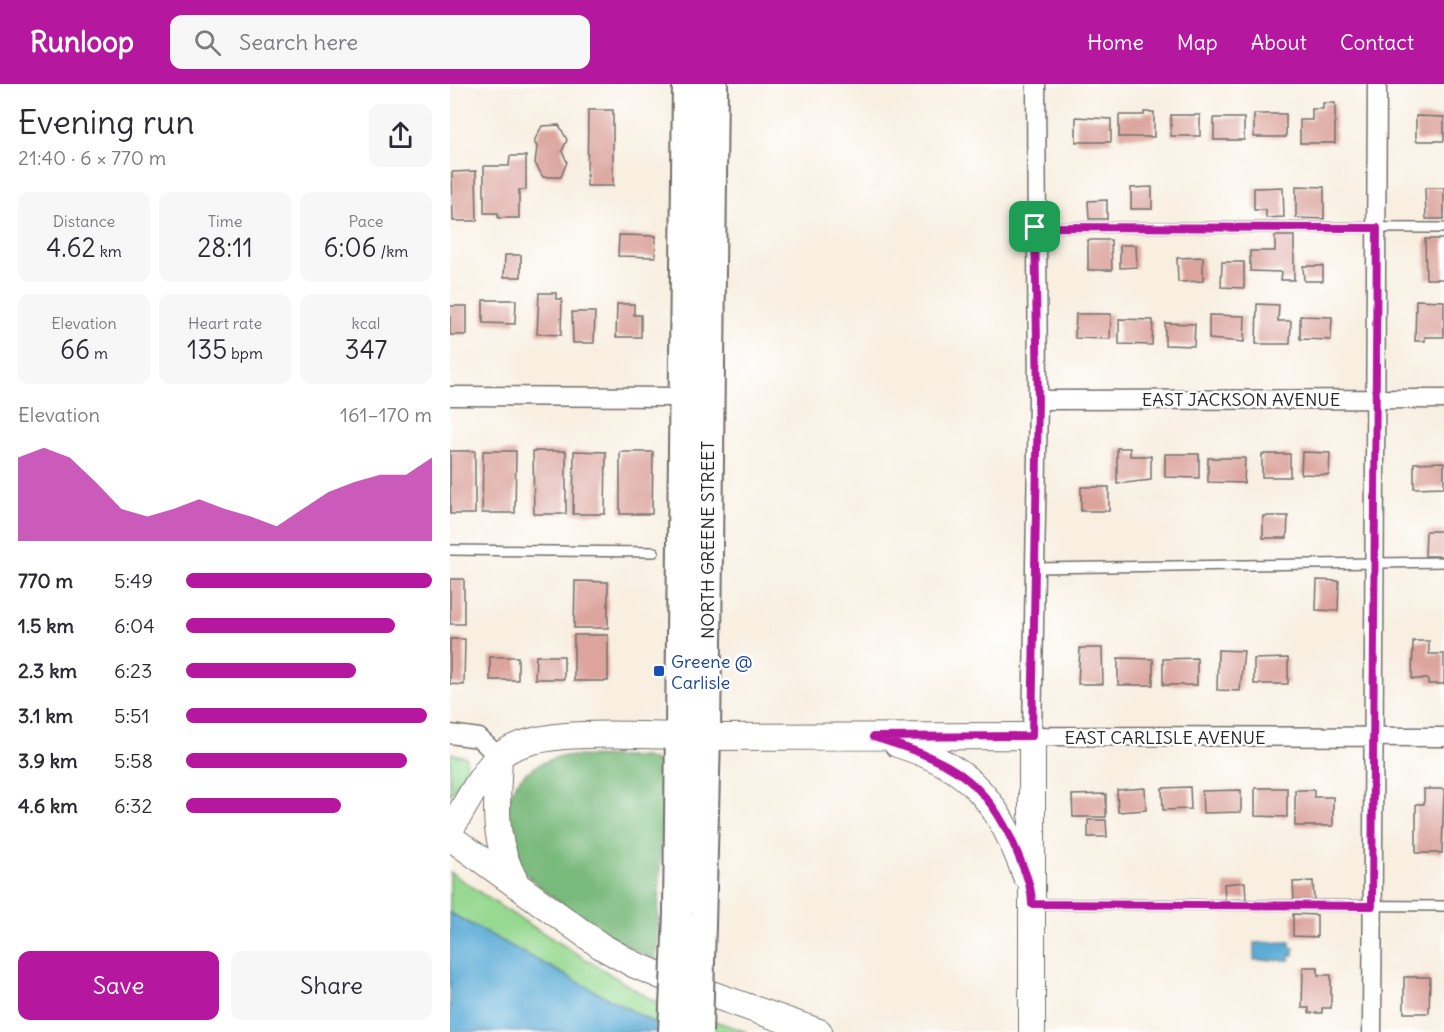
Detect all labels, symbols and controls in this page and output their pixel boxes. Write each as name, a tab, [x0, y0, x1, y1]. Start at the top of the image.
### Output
search box	[170, 15, 590, 69]
text: Runloop	[30, 24, 134, 60]
icon: search	[191, 26, 224, 59]
text: Search here	[239, 28, 358, 56]
text: Home	[1087, 29, 1144, 56]
text: Map	[1177, 29, 1218, 56]
text: About	[1251, 29, 1307, 56]
text: Contact	[1340, 29, 1414, 56]
text: Evening run	[18, 101, 194, 143]
button: share	[369, 104, 432, 167]
text: 21:40 · 6 × 770 m	[18, 145, 166, 170]
pin	[1009, 201, 1060, 252]
icon: arrive	[1018, 210, 1051, 243]
text: Distance	[53, 211, 115, 231]
text: Time	[208, 211, 242, 231]
text: Pace	[349, 211, 383, 231]
text: 4.62	[46, 231, 96, 264]
text: 28:11	[197, 231, 253, 264]
text: 6:06	[324, 231, 377, 264]
text: km	[96, 241, 122, 261]
text: /km	[377, 241, 408, 261]
text: Elevation	[51, 313, 117, 333]
text: Heart rate	[188, 313, 262, 333]
text: kcal	[352, 313, 380, 333]
text: 66	[60, 333, 90, 366]
text: 135	[187, 333, 227, 366]
text: 347	[345, 333, 387, 366]
text: m	[90, 343, 108, 363]
text: bpm	[227, 343, 263, 363]
street label: EAST JACKSON AVENUE	[1142, 388, 1340, 411]
text: Elevation	[18, 402, 100, 427]
text: 161–170 m	[340, 402, 432, 427]
street label: NORTH GREENE STREET	[696, 441, 719, 639]
text: 770 m	[18, 568, 73, 593]
text: 5:49	[114, 568, 153, 593]
text: 1.5 km	[18, 613, 74, 638]
text: 6:04	[114, 613, 155, 638]
place label: Greene @ Carlisle	[671, 650, 753, 694]
text: 2.3 km	[18, 658, 77, 683]
text: 6:23	[114, 658, 152, 683]
marker: Greene @ Carlisle	[652, 664, 666, 678]
text: 3.1 km	[18, 703, 73, 728]
text: 5:51	[114, 703, 149, 728]
street label: EAST CARLISLE AVENUE	[1064, 726, 1266, 749]
text: 3.9 km	[18, 748, 78, 773]
text: 5:58	[114, 748, 153, 773]
text: 4.6 km	[18, 793, 78, 818]
text: 6:32	[114, 793, 152, 818]
button: Save	[18, 951, 219, 1020]
button: Share	[231, 951, 432, 1020]

